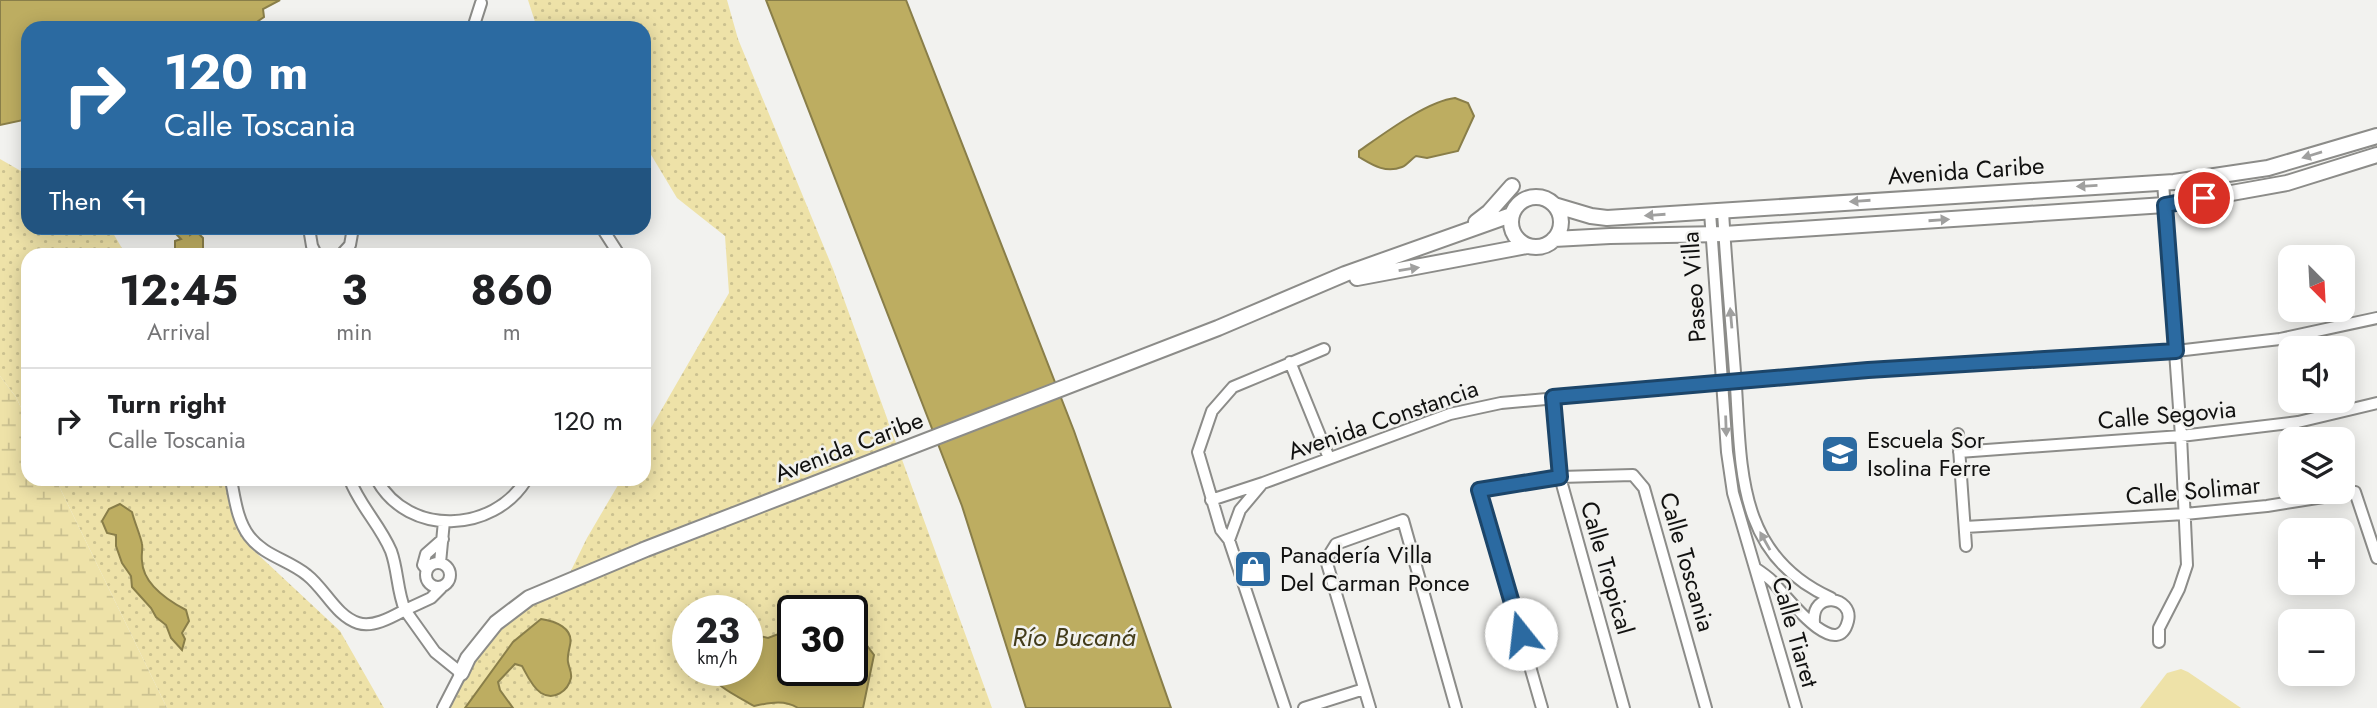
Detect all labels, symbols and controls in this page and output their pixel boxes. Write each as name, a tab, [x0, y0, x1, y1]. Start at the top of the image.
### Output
text: 120 m	[164, 37, 308, 107]
icon: right	[49, 49, 140, 140]
text: Calle Toscania	[164, 102, 355, 148]
street label: Avenida Caribe	[1886, 148, 2045, 193]
one-way arrow	[2301, 151, 2322, 161]
pin	[2174, 168, 2234, 228]
icon: arrive	[2185, 179, 2223, 217]
one-way arrow	[2076, 181, 2098, 192]
text: Then	[49, 182, 102, 220]
icon: left	[116, 182, 154, 220]
one-way arrow	[1849, 195, 1871, 206]
one-way arrow	[1644, 210, 1666, 221]
one-way arrow	[1928, 214, 1950, 225]
street label: Paseo Villa	[1672, 230, 1715, 344]
north arrow	[2278, 245, 2356, 322]
map controls	[2278, 245, 2355, 686]
text: 12:45	[119, 260, 238, 321]
text: 3	[341, 260, 367, 321]
text: 860	[471, 260, 553, 321]
one-way arrow	[1398, 263, 1420, 274]
one-way arrow	[1725, 307, 1736, 329]
text: Arrival	[147, 315, 210, 349]
text: min	[336, 315, 372, 349]
text: m	[503, 315, 521, 349]
button: sound	[2278, 336, 2355, 413]
street label: Avenida Constancia	[1283, 371, 1483, 469]
text: Turn right	[108, 385, 226, 423]
street label: Calle Segovia	[2096, 391, 2238, 438]
icon: right	[49, 402, 87, 440]
text: 120 m	[553, 402, 623, 440]
street label: Avenida Caribe	[769, 402, 928, 491]
one-way arrow	[1720, 416, 1731, 438]
place label: Escuela Sor Isolina Ferre	[1867, 422, 1991, 485]
text: Calle Toscania	[108, 423, 246, 457]
button: layers	[2278, 427, 2355, 504]
school or university icon: Escuela Sor Isolina Ferre	[1819, 433, 1861, 475]
street label: Calle Solimar	[2124, 467, 2263, 514]
street label: Calle Toscania	[1651, 488, 1724, 636]
street label: Calle Tropical	[1572, 497, 1643, 639]
button: +	[2278, 518, 2355, 595]
one-way arrow	[1759, 531, 1771, 550]
place label: Panadería Villa Del Carman Ponce	[1280, 537, 1470, 600]
shop icon: Panadería Villa Del Carman Ponce	[1232, 548, 1274, 590]
street label: Calle Tiaret	[1763, 572, 1828, 691]
speed limit sign: 30	[777, 595, 868, 686]
position arrow	[1484, 597, 1558, 671]
text: 23	[695, 606, 740, 656]
button: −	[2278, 609, 2355, 686]
water label: Río Bucaná	[1012, 618, 1136, 656]
text: km/h	[697, 645, 738, 671]

